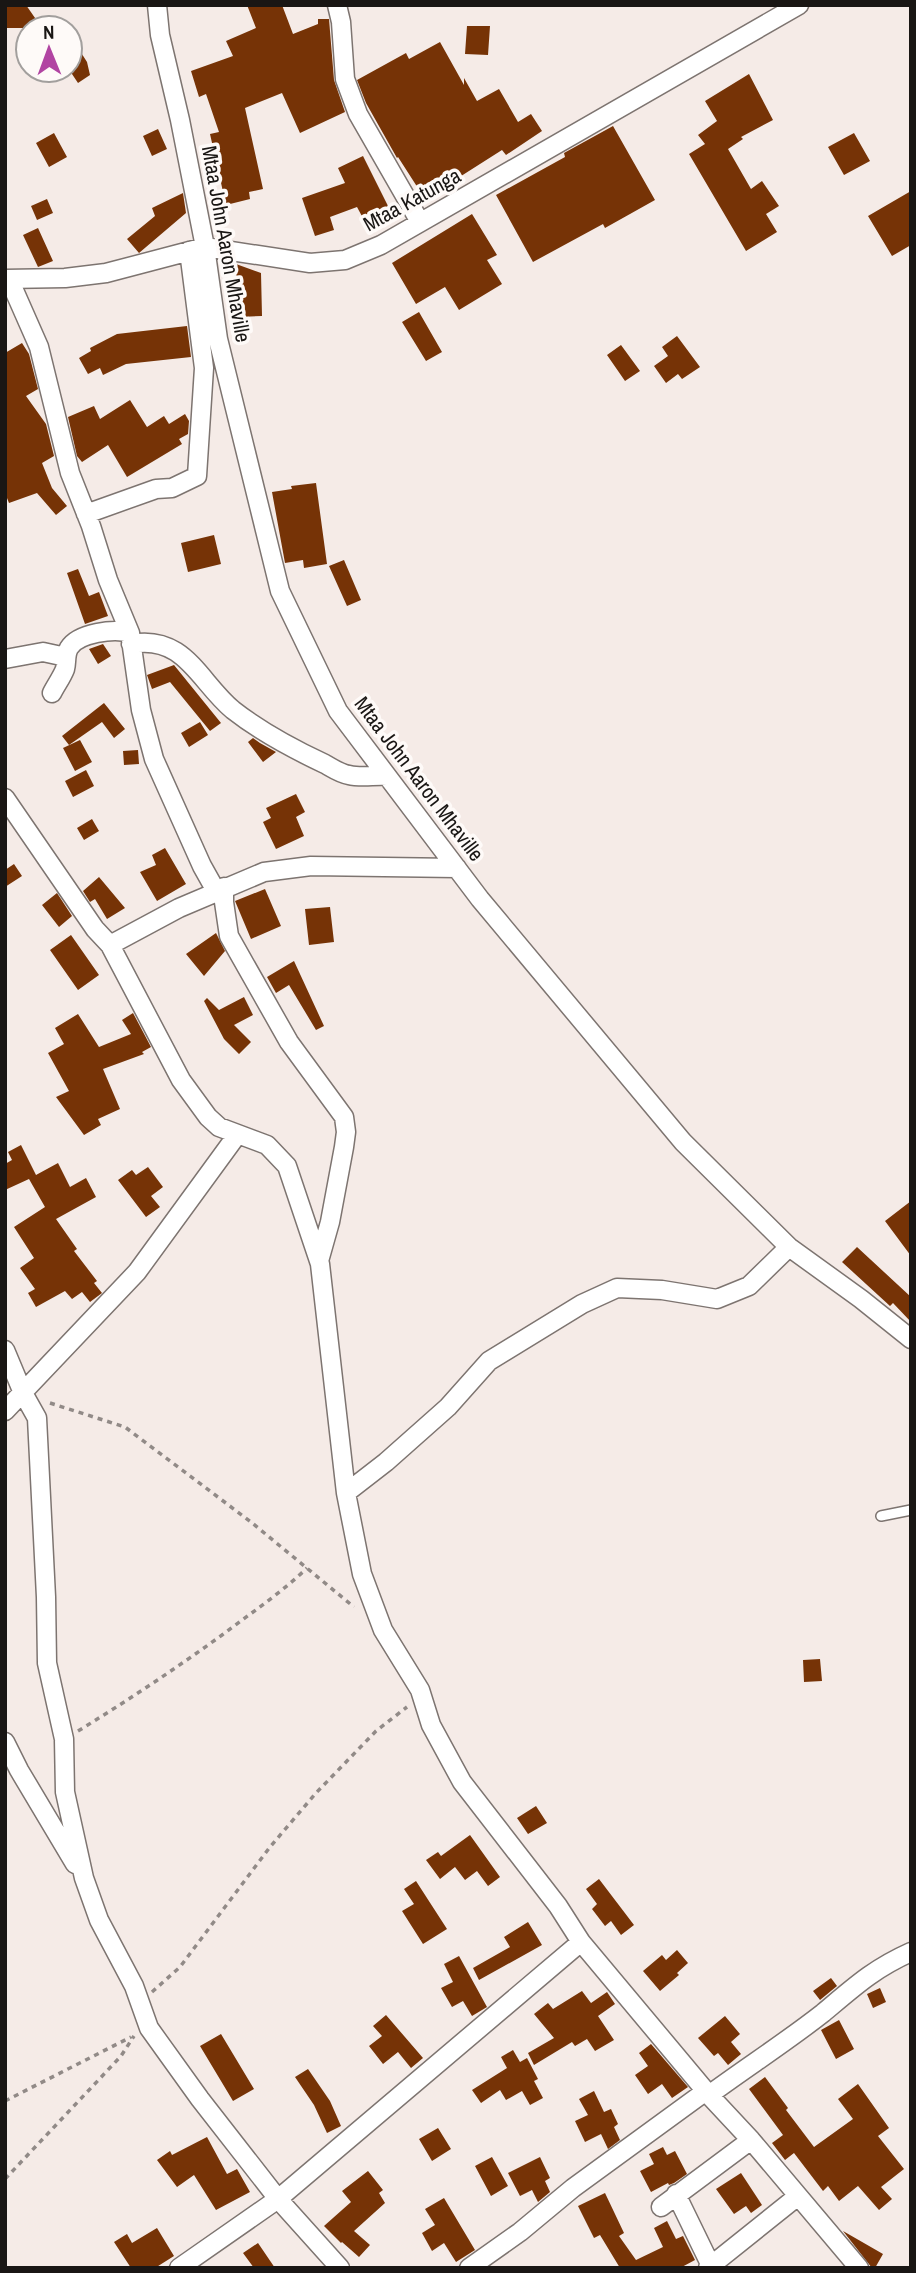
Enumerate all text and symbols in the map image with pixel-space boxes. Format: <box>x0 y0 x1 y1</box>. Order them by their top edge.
north arrow <box>14 14 84 84</box>
text: N <box>43 19 55 45</box>
street label: Mtaa John Aaron Mhaville <box>195 143 258 344</box>
street label: Mtaa Katunga <box>358 161 466 238</box>
street label: Mtaa John Aaron Mhaville <box>348 690 491 867</box>

